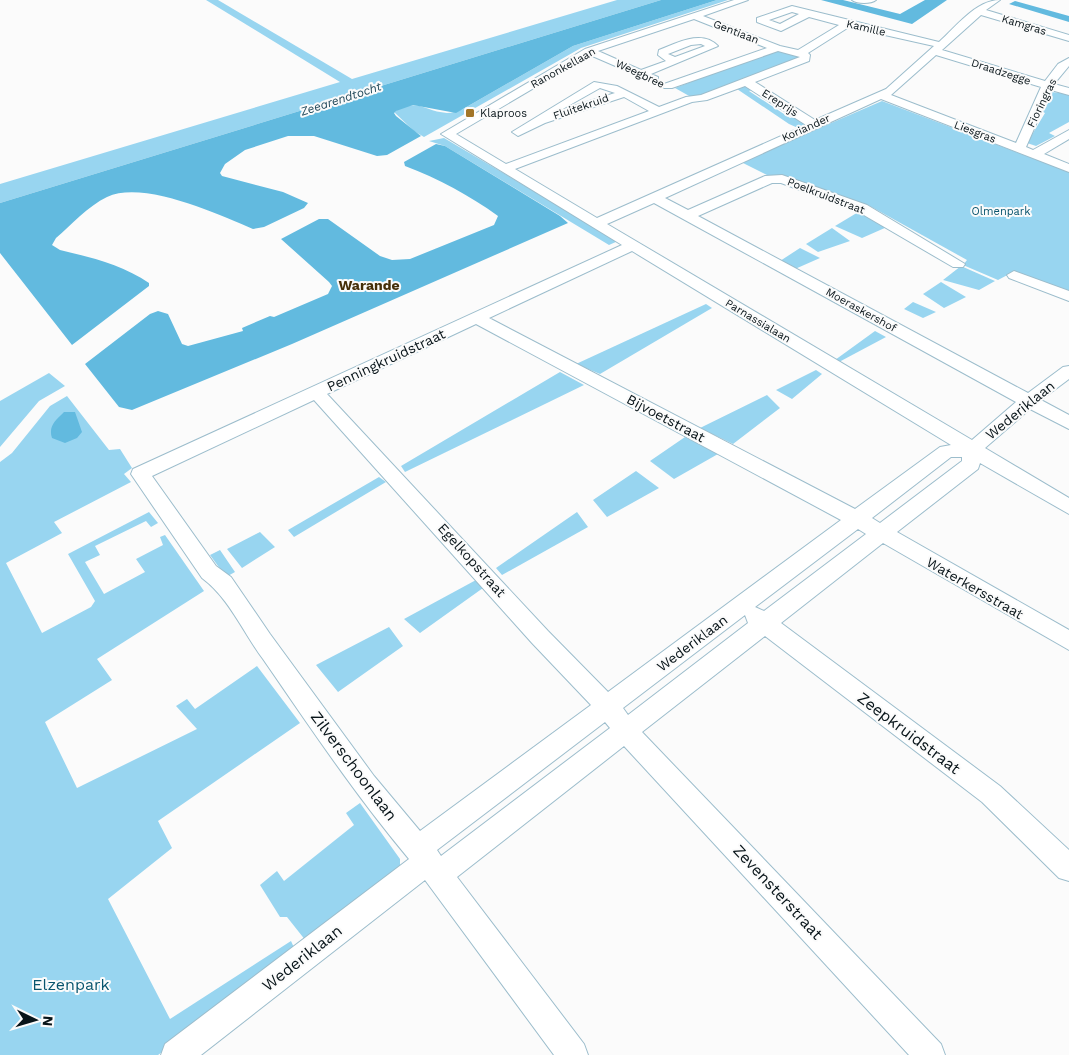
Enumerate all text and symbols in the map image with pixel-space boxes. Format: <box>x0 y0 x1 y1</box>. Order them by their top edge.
street label: Kamgras <box>1000 12 1048 38</box>
street label: Gentiaan <box>711 17 761 47</box>
street label: Kamille <box>845 17 887 39</box>
street label: Ranonkellaan <box>528 45 598 91</box>
street label: Draadzegge <box>970 56 1032 88</box>
street label: Weegbree <box>613 57 667 91</box>
street label: Fioringras <box>1025 76 1059 130</box>
water label: Zeearendtocht <box>298 79 383 119</box>
street label: Ereprijs <box>759 86 801 120</box>
street label: Fluitekruid <box>551 91 611 123</box>
marker: Klaproos <box>464 107 476 119</box>
place label: Klaproos <box>480 107 527 120</box>
street label: Koriander <box>780 111 833 144</box>
street label: Liesgras <box>952 118 998 146</box>
street label: Poelkruidstraat <box>785 175 867 217</box>
park label: Olmenpark <box>971 205 1031 218</box>
district label: Warande <box>338 277 400 293</box>
street label: Moeraskershof <box>823 285 899 335</box>
street label: Parnassialaan <box>723 296 793 346</box>
street label: Penningkruidstraat <box>324 326 448 394</box>
street label: Wederiklaan <box>982 377 1058 443</box>
street label: Bijvoetstraat <box>624 391 708 445</box>
street label: Egelkopstraat <box>435 520 509 600</box>
street label: Waterkersstraat <box>924 554 1026 622</box>
street label: Wederiklaan <box>654 611 730 675</box>
street label: Zeepkruidstraat <box>854 688 964 778</box>
street label: Zilverschoonlaan <box>307 708 401 824</box>
street label: Zevensterstraat <box>729 841 827 944</box>
street label: Wederiklaan <box>258 921 346 995</box>
park label: Elzenpark <box>32 975 110 994</box>
north arrow <box>10 995 60 1045</box>
text: N <box>40 1015 56 1027</box>

